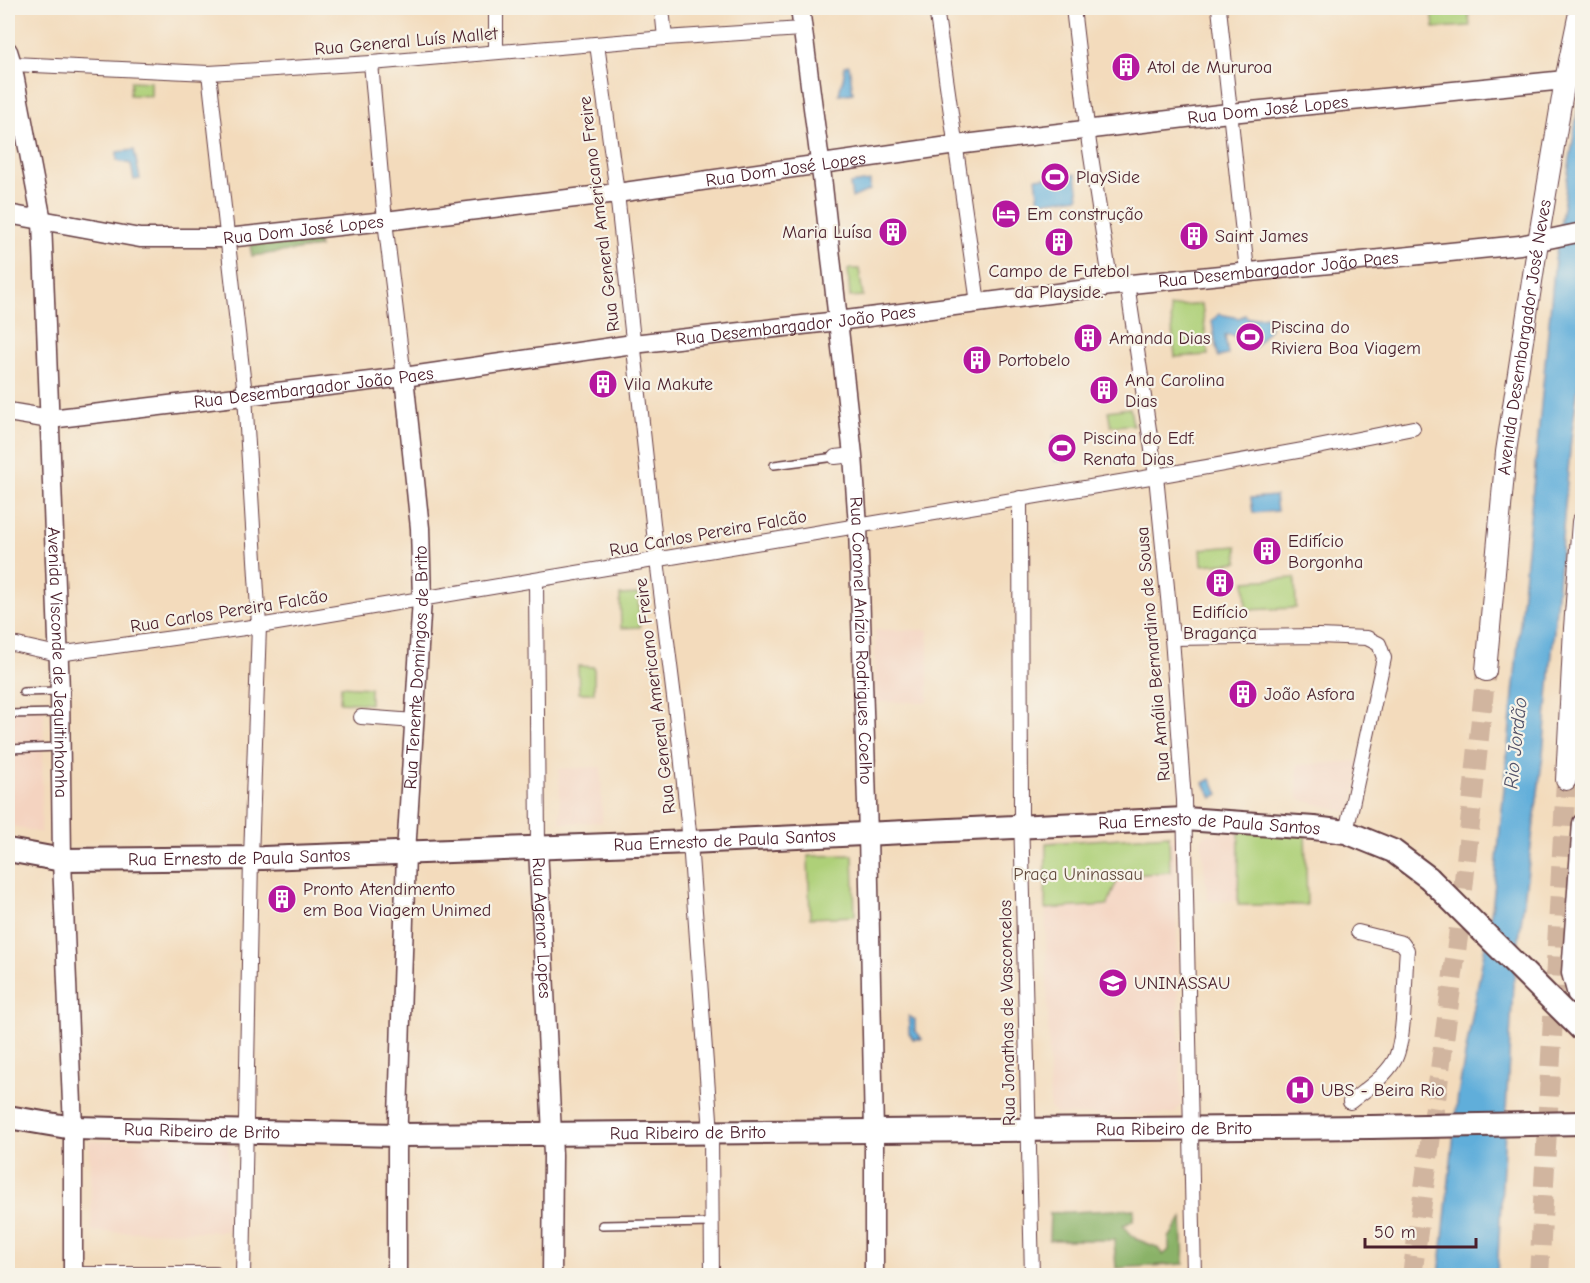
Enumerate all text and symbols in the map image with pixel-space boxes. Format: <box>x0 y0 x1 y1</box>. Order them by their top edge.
street label: Rua General Luís Mallet <box>313 23 500 60</box>
building icon: Atol de Mururoa <box>1110 51 1142 83</box>
place label: Atol de Mururoa <box>1147 57 1272 78</box>
street label: Rua Dom José Lopes <box>1186 91 1349 129</box>
street label: Rua General Americano Freire <box>575 95 624 333</box>
street label: Rua Dom José Lopes <box>704 148 867 191</box>
sports icon: PlaySide <box>1039 161 1071 193</box>
place label: PlaySide <box>1076 167 1140 188</box>
hotel icon: Em construção <box>990 198 1022 230</box>
street label: Avenida Desembargador José Neves <box>1494 198 1556 476</box>
place label: Em construção <box>1027 204 1143 225</box>
street label: Rua Dom José Lopes <box>222 211 385 249</box>
building icon: Maria Luísa <box>877 216 909 248</box>
building icon: Saint James <box>1178 220 1210 252</box>
place label: Maria Luísa <box>782 222 872 243</box>
building icon: Campo de Futebol da Playside. <box>1043 226 1075 258</box>
place label: Saint James <box>1215 226 1308 247</box>
street label: Rua Desembargador João Paes <box>1157 247 1399 292</box>
place label: Campo de Futebol da Playside. <box>988 261 1130 303</box>
street label: Rua Desembargador João Paes <box>675 301 917 350</box>
place label: Piscina do Riviera Boa Viagem <box>1271 317 1421 359</box>
sports icon: Piscina do Riviera Boa Viagem <box>1234 321 1266 353</box>
building icon: Amanda Dias <box>1072 322 1104 354</box>
place label: Amanda Dias <box>1109 328 1211 349</box>
building icon: Portobelo <box>961 344 993 376</box>
place label: Portobelo <box>998 350 1070 371</box>
street label: Rua Desembargador João Paes <box>193 363 435 413</box>
building icon: Vila Makute <box>587 368 619 400</box>
place label: Ana Carolina Dias <box>1125 370 1225 412</box>
place label: Vila Makute <box>624 374 713 395</box>
building icon: Ana Carolina Dias <box>1088 374 1120 406</box>
place label: Piscina do Edf. Renata Dias <box>1083 428 1195 470</box>
sports icon: Piscina do Edf. Renata Dias <box>1046 432 1078 464</box>
street label: Rua Coronel Anízio Rodrigues Coelho <box>845 496 876 785</box>
street label: Rua Carlos Pereira Falcão <box>608 506 808 561</box>
street label: Avenida Visconde de Jequitinhonha <box>43 526 71 798</box>
street label: Rua Amália Bernardino de Sousa <box>1132 526 1175 782</box>
place label: Edifício Borgonha <box>1288 531 1363 573</box>
building icon: Edifício Borgonha <box>1251 535 1283 567</box>
street label: Rua Tenente Domingos de Brito <box>400 545 433 790</box>
building icon: Edifício Bragança <box>1204 567 1236 599</box>
street label: Rua General Americano Freire <box>631 577 680 815</box>
street label: Rua Carlos Pereira Falcão <box>129 585 329 638</box>
place label: Edifício Bragança <box>1183 602 1257 644</box>
building icon: João Asfora <box>1227 678 1259 710</box>
place label: João Asfora <box>1264 684 1355 705</box>
water label: Rio Jordão <box>1499 696 1532 790</box>
street label: Rua Ernesto de Paula Santos <box>1098 809 1321 840</box>
street label: Rua Ernesto de Paula Santos <box>613 825 836 856</box>
street label: Rua Ernesto de Paula Santos <box>128 845 351 870</box>
street label: Rua Agenor Lopes <box>528 857 555 999</box>
park label: Praça Uninassau <box>1013 864 1143 885</box>
place label: Pronto Atendimento em Boa Viagem Unimed <box>303 879 491 921</box>
building icon: Pronto Atendimento em Boa Viagem Unimed <box>266 883 298 915</box>
street label: Rua Jonathas de Vasconcelos <box>995 900 1020 1126</box>
school or university icon: UNINASSAU <box>1097 967 1129 999</box>
place label: UNINASSAU <box>1134 973 1230 994</box>
hospital icon: UBS - Beira Rio <box>1284 1074 1316 1106</box>
place label: UBS - Beira Rio <box>1321 1080 1445 1101</box>
street label: Rua Ribeiro de Brito <box>1096 1118 1252 1140</box>
street label: Rua Ribeiro de Brito <box>124 1119 280 1143</box>
street label: Rua Ribeiro de Brito <box>610 1122 766 1144</box>
scale bar <box>1365 1211 1476 1249</box>
text: 50 m <box>1374 1222 1416 1243</box>

